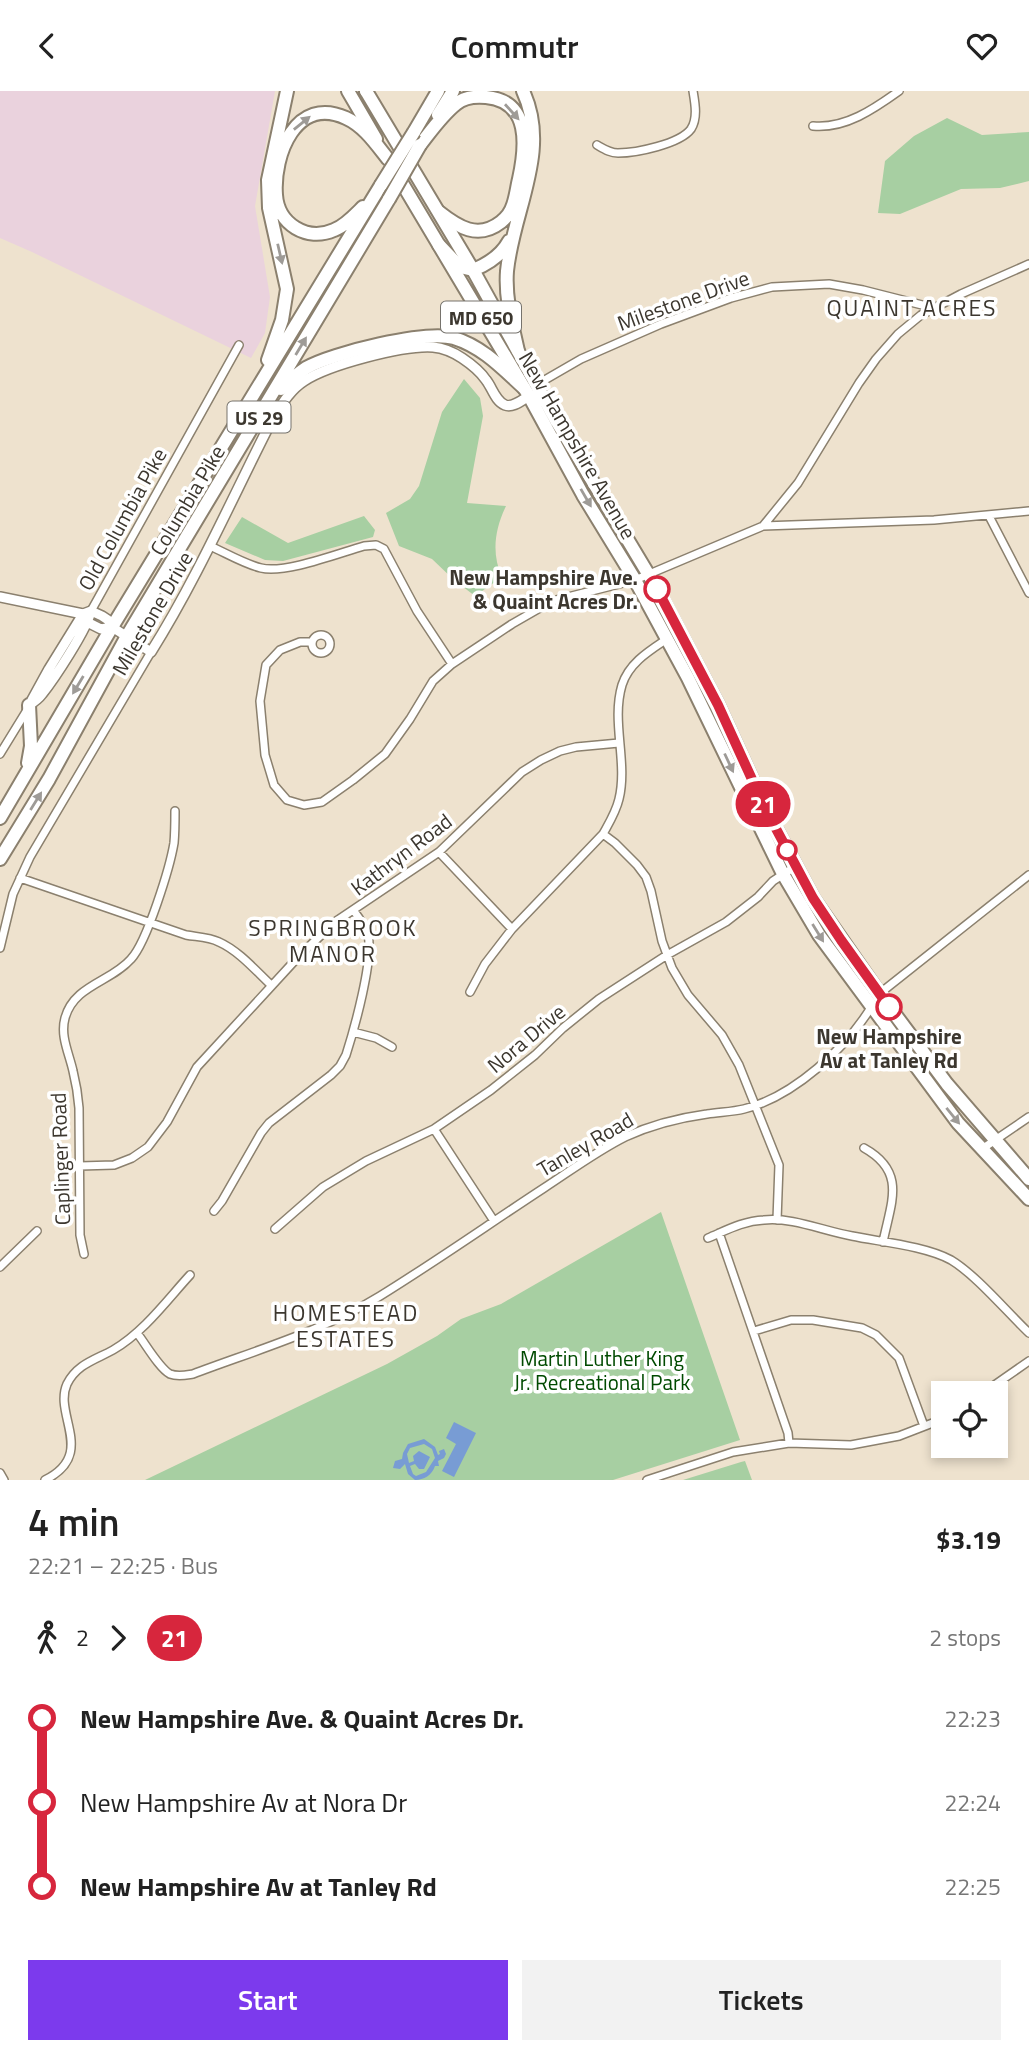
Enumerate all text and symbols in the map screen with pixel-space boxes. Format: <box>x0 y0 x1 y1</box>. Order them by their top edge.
text: Commutr <box>450 22 579 70</box>
icon: back <box>28 27 66 65</box>
icon: heart <box>963 27 1001 65</box>
one-way arrow <box>504 103 520 121</box>
one-way arrow <box>292 115 310 130</box>
one-way arrow <box>274 243 285 265</box>
street label: Milestone Drive <box>613 261 753 339</box>
district label: QUAINT ACRES <box>826 290 998 325</box>
road number: MD 650 <box>441 301 521 333</box>
one-way arrow <box>295 337 308 356</box>
street label: New Hampshire Avenue <box>511 345 645 545</box>
road number: US 29 <box>228 401 290 433</box>
street label: Columbia Pike <box>141 439 233 561</box>
street label: Old Columbia Pike <box>70 442 174 596</box>
one-way arrow <box>579 489 592 508</box>
street label: Milestone Drive <box>104 545 200 681</box>
place label: New Hampshire Ave. & Quaint Acres Dr. <box>449 561 638 617</box>
marker: New Hampshire Ave. & Quaint Acres Dr. <box>644 576 670 602</box>
one-way arrow <box>72 675 84 694</box>
one-way arrow <box>723 753 735 773</box>
line badge: 21 <box>732 781 794 827</box>
text: 21 <box>750 786 776 822</box>
one-way arrow <box>29 791 42 810</box>
street label: Kathryn Road <box>343 805 459 903</box>
unlabelled marker <box>777 840 797 860</box>
district label: SPRINGBROOK MANOR <box>248 910 418 971</box>
one-way arrow <box>812 923 825 942</box>
marker: New Hampshire Av at Tanley Rd <box>876 994 902 1020</box>
street label: Nora Drive <box>480 996 572 1080</box>
place label: New Hampshire Av at Tanley Rd <box>816 1020 962 1076</box>
street label: Caplinger Road <box>42 1092 78 1226</box>
street label: Tanley Road <box>531 1104 639 1184</box>
one-way arrow <box>945 1107 960 1125</box>
district label: HOMESTEAD ESTATES <box>273 1295 419 1356</box>
park label: Martin Luther King Jr. Recreational Park <box>514 1342 690 1398</box>
map controls <box>931 1381 1008 1458</box>
button: locate <box>931 1381 1008 1458</box>
text: 4 min <box>28 1493 119 1551</box>
text: $3.19 <box>936 1520 1001 1559</box>
text: 22:21 – 22:25 · Bus <box>28 1548 218 1583</box>
icon: walk <box>28 1619 66 1657</box>
icon: forward <box>99 1619 137 1657</box>
text: 2 <box>76 1620 89 1655</box>
text: 21 <box>161 1620 188 1656</box>
text: 2 stops <box>929 1620 1001 1655</box>
text: New Hampshire Ave. & Quaint Acres Dr. <box>80 1699 524 1738</box>
text: 22:23 <box>944 1701 1001 1736</box>
text: New Hampshire Av at Nora Dr <box>80 1783 407 1822</box>
text: 22:24 <box>944 1785 1001 1820</box>
text: New Hampshire Av at Tanley Rd <box>80 1867 437 1906</box>
text: 22:25 <box>944 1869 1001 1904</box>
button: Start <box>28 1960 508 2040</box>
button: Tickets <box>522 1960 1001 2040</box>

